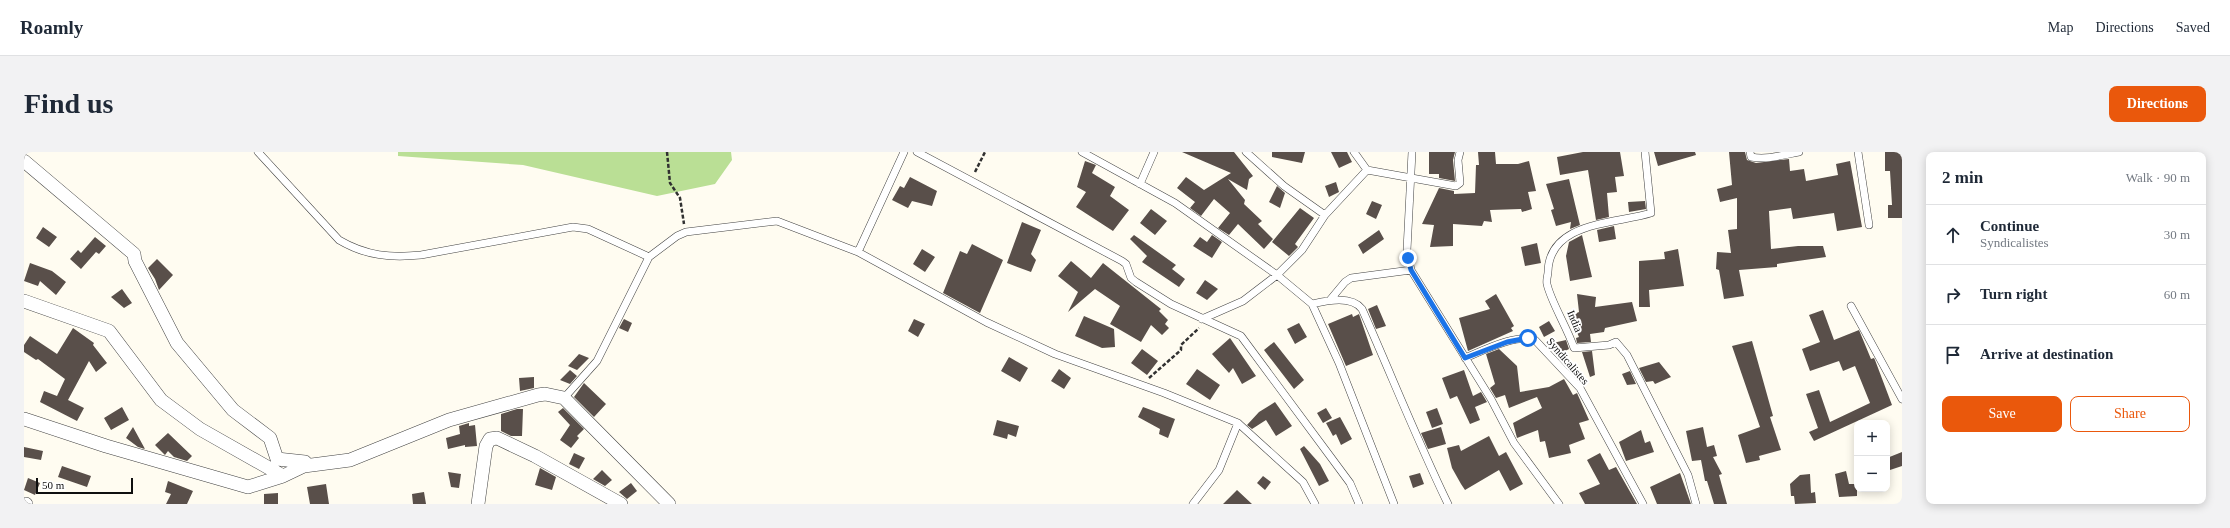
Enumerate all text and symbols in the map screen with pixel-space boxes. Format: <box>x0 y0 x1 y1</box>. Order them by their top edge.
text: Roamly <box>20 17 83 38</box>
text: Map <box>2048 20 2073 35</box>
text: Directions <box>2095 20 2154 35</box>
text: Saved <box>2176 20 2210 35</box>
button: Directions <box>2109 86 2206 122</box>
text: Find us <box>24 88 114 119</box>
text: 2 min <box>1942 168 1983 187</box>
text: Walk · 90 m <box>2126 170 2190 185</box>
text: Continue <box>1980 218 2039 234</box>
icon: ahead <box>1942 224 1964 246</box>
text: 30 m <box>2164 227 2190 242</box>
text: Syndicalistes <box>1980 235 2049 250</box>
route end <box>1399 249 1417 267</box>
icon: right <box>1942 284 1964 306</box>
text: Turn right <box>1980 286 2047 302</box>
text: 60 m <box>2164 287 2190 302</box>
street label: India <box>1565 308 1585 334</box>
route start <box>1519 329 1537 347</box>
street label: Syndicalistes <box>1544 335 1592 387</box>
icon: arrive <box>1942 344 1964 366</box>
text: Arrive at destination <box>1980 346 2113 362</box>
button: Save <box>1942 396 2062 432</box>
button: Share <box>2070 396 2190 432</box>
map controls <box>1854 420 1890 492</box>
button: + <box>1854 420 1890 456</box>
button: − <box>1854 456 1890 492</box>
scale bar <box>36 476 133 495</box>
text: 50 m <box>42 479 64 491</box>

